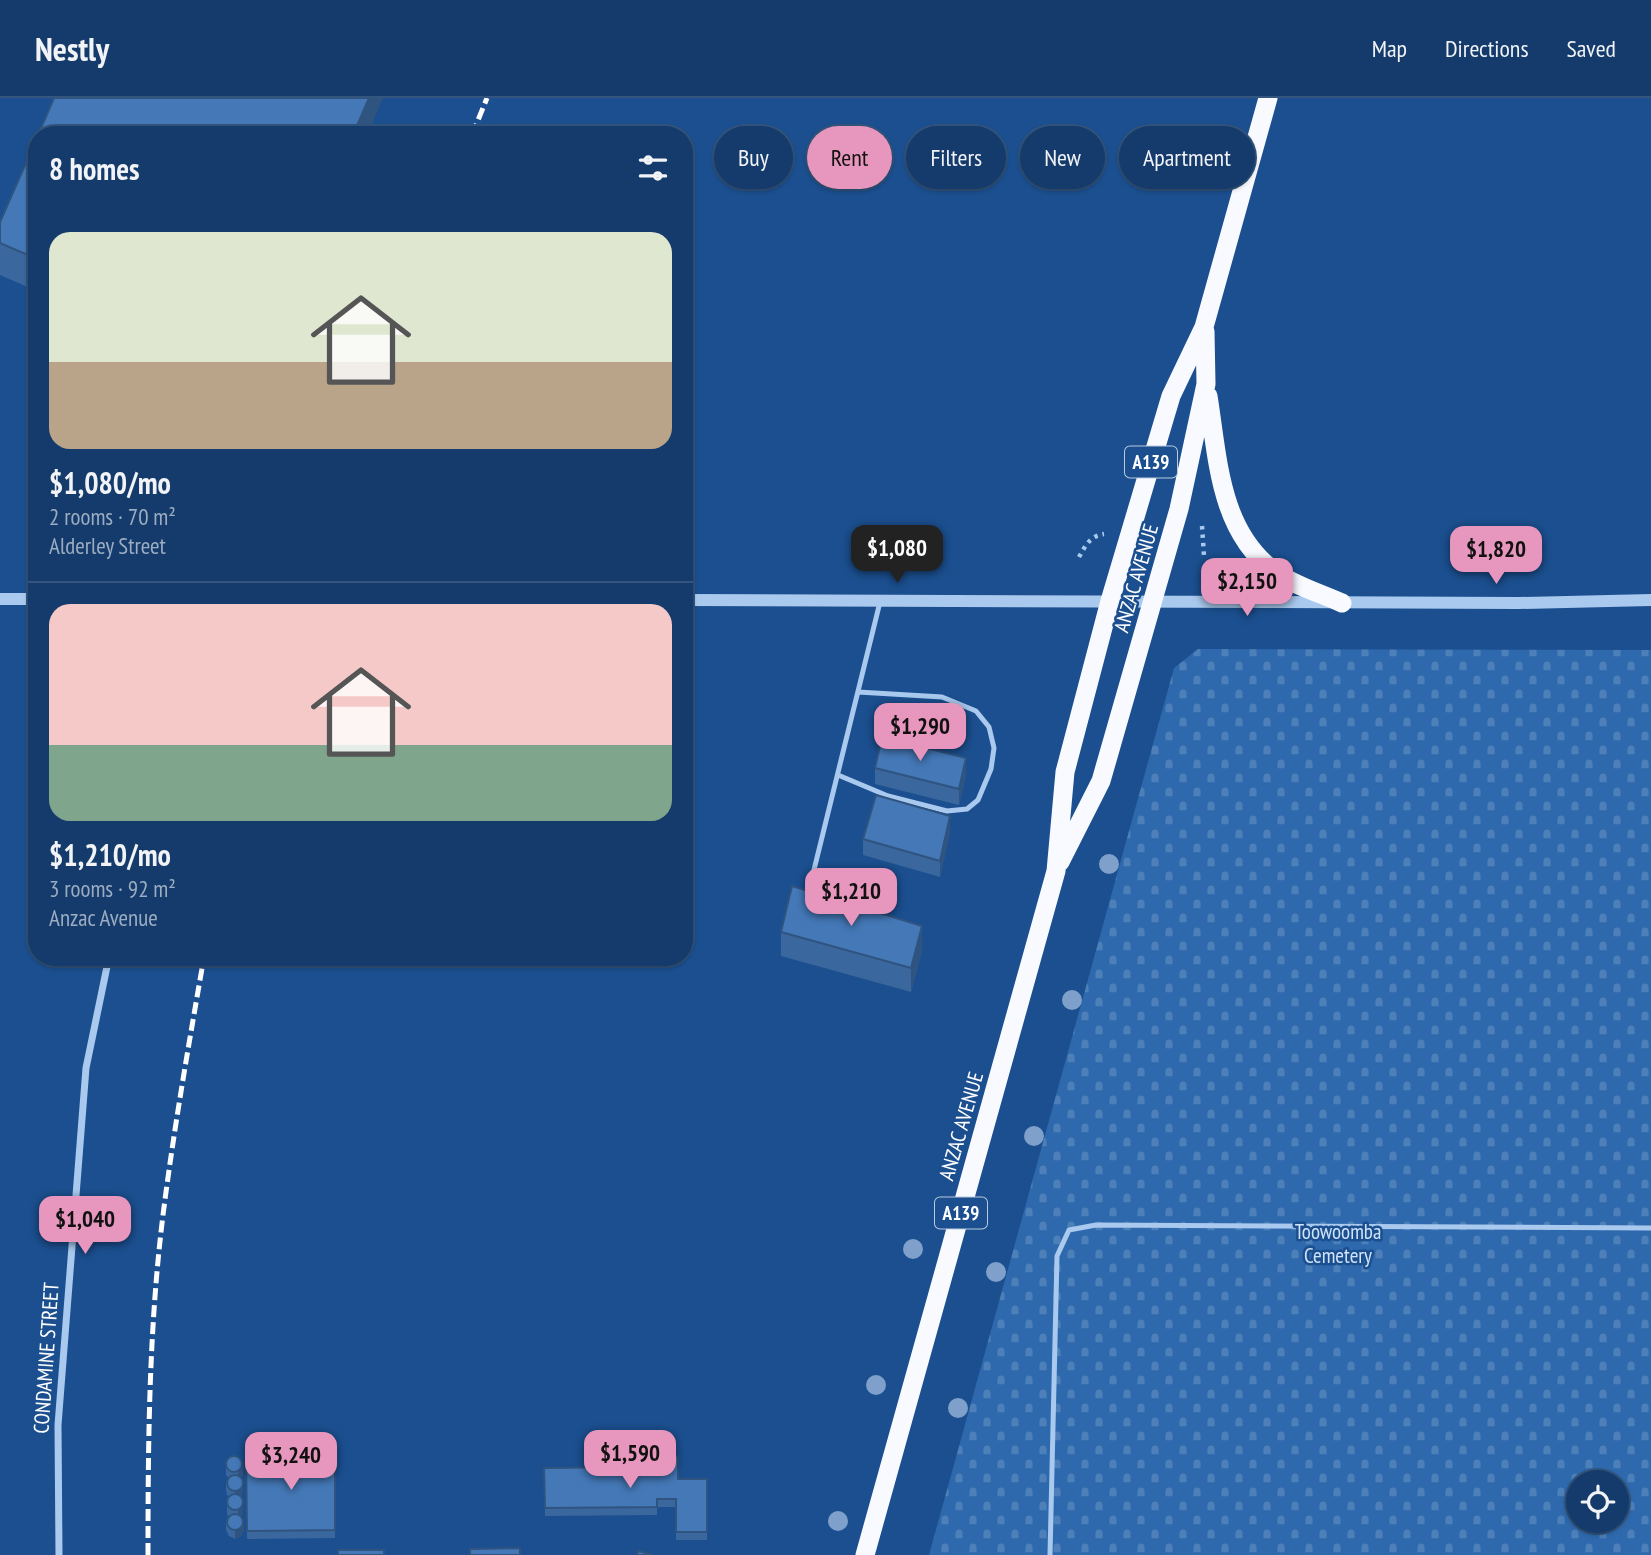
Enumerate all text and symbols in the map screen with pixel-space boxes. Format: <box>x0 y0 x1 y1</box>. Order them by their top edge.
text: Nestly <box>35 27 109 70</box>
text: Map <box>1372 33 1407 64</box>
text: Directions <box>1445 33 1529 64</box>
text: Saved <box>1567 33 1616 64</box>
chip: Buy <box>714 126 793 189</box>
chip: Rent <box>807 126 892 189</box>
chip: Filters <box>906 126 1006 189</box>
chip: New <box>1020 126 1105 189</box>
chip: Apartment <box>1119 126 1255 189</box>
text: 8 homes <box>49 149 140 188</box>
icon: filters <box>634 149 672 187</box>
icon: home <box>298 277 424 403</box>
road number: A139 <box>1125 446 1177 478</box>
text: $1,080/mo <box>49 463 171 502</box>
text: 2 rooms · 70 m² <box>49 502 176 531</box>
street label: ANZAC AVENUE <box>1108 521 1164 635</box>
pin: $1,080 <box>840 526 954 585</box>
pin: $1,820 <box>1439 526 1553 586</box>
text: Alderley Street <box>49 531 166 560</box>
text: $1,080 <box>867 533 927 562</box>
text: $1,820 <box>1466 534 1526 563</box>
pin: $2,150 <box>1190 559 1304 618</box>
text: $2,150 <box>1217 566 1277 595</box>
icon: home <box>298 649 424 775</box>
pin: $1,290 <box>863 704 977 763</box>
text: $1,290 <box>890 711 950 740</box>
text: $1,210/mo <box>49 835 171 874</box>
pin: $1,210 <box>794 868 908 928</box>
text: 3 rooms · 92 m² <box>49 874 176 903</box>
text: $1,210 <box>821 876 881 905</box>
text: Anzac Avenue <box>49 903 158 932</box>
street label: ANZAC AVENUE <box>933 1069 989 1183</box>
pin: $1,040 <box>28 1196 142 1256</box>
road number: A139 <box>935 1198 987 1228</box>
text: $1,040 <box>55 1204 115 1233</box>
park label: Toowoomba Cemetery <box>1295 1218 1381 1269</box>
street label: CONDAMINE STREET <box>27 1281 65 1434</box>
pin: $1,590 <box>573 1430 687 1490</box>
pin: $3,240 <box>234 1432 348 1492</box>
text: $1,590 <box>600 1438 660 1467</box>
text: $3,240 <box>261 1440 321 1469</box>
map controls <box>1566 1470 1629 1533</box>
button: locate <box>1566 1470 1629 1533</box>

